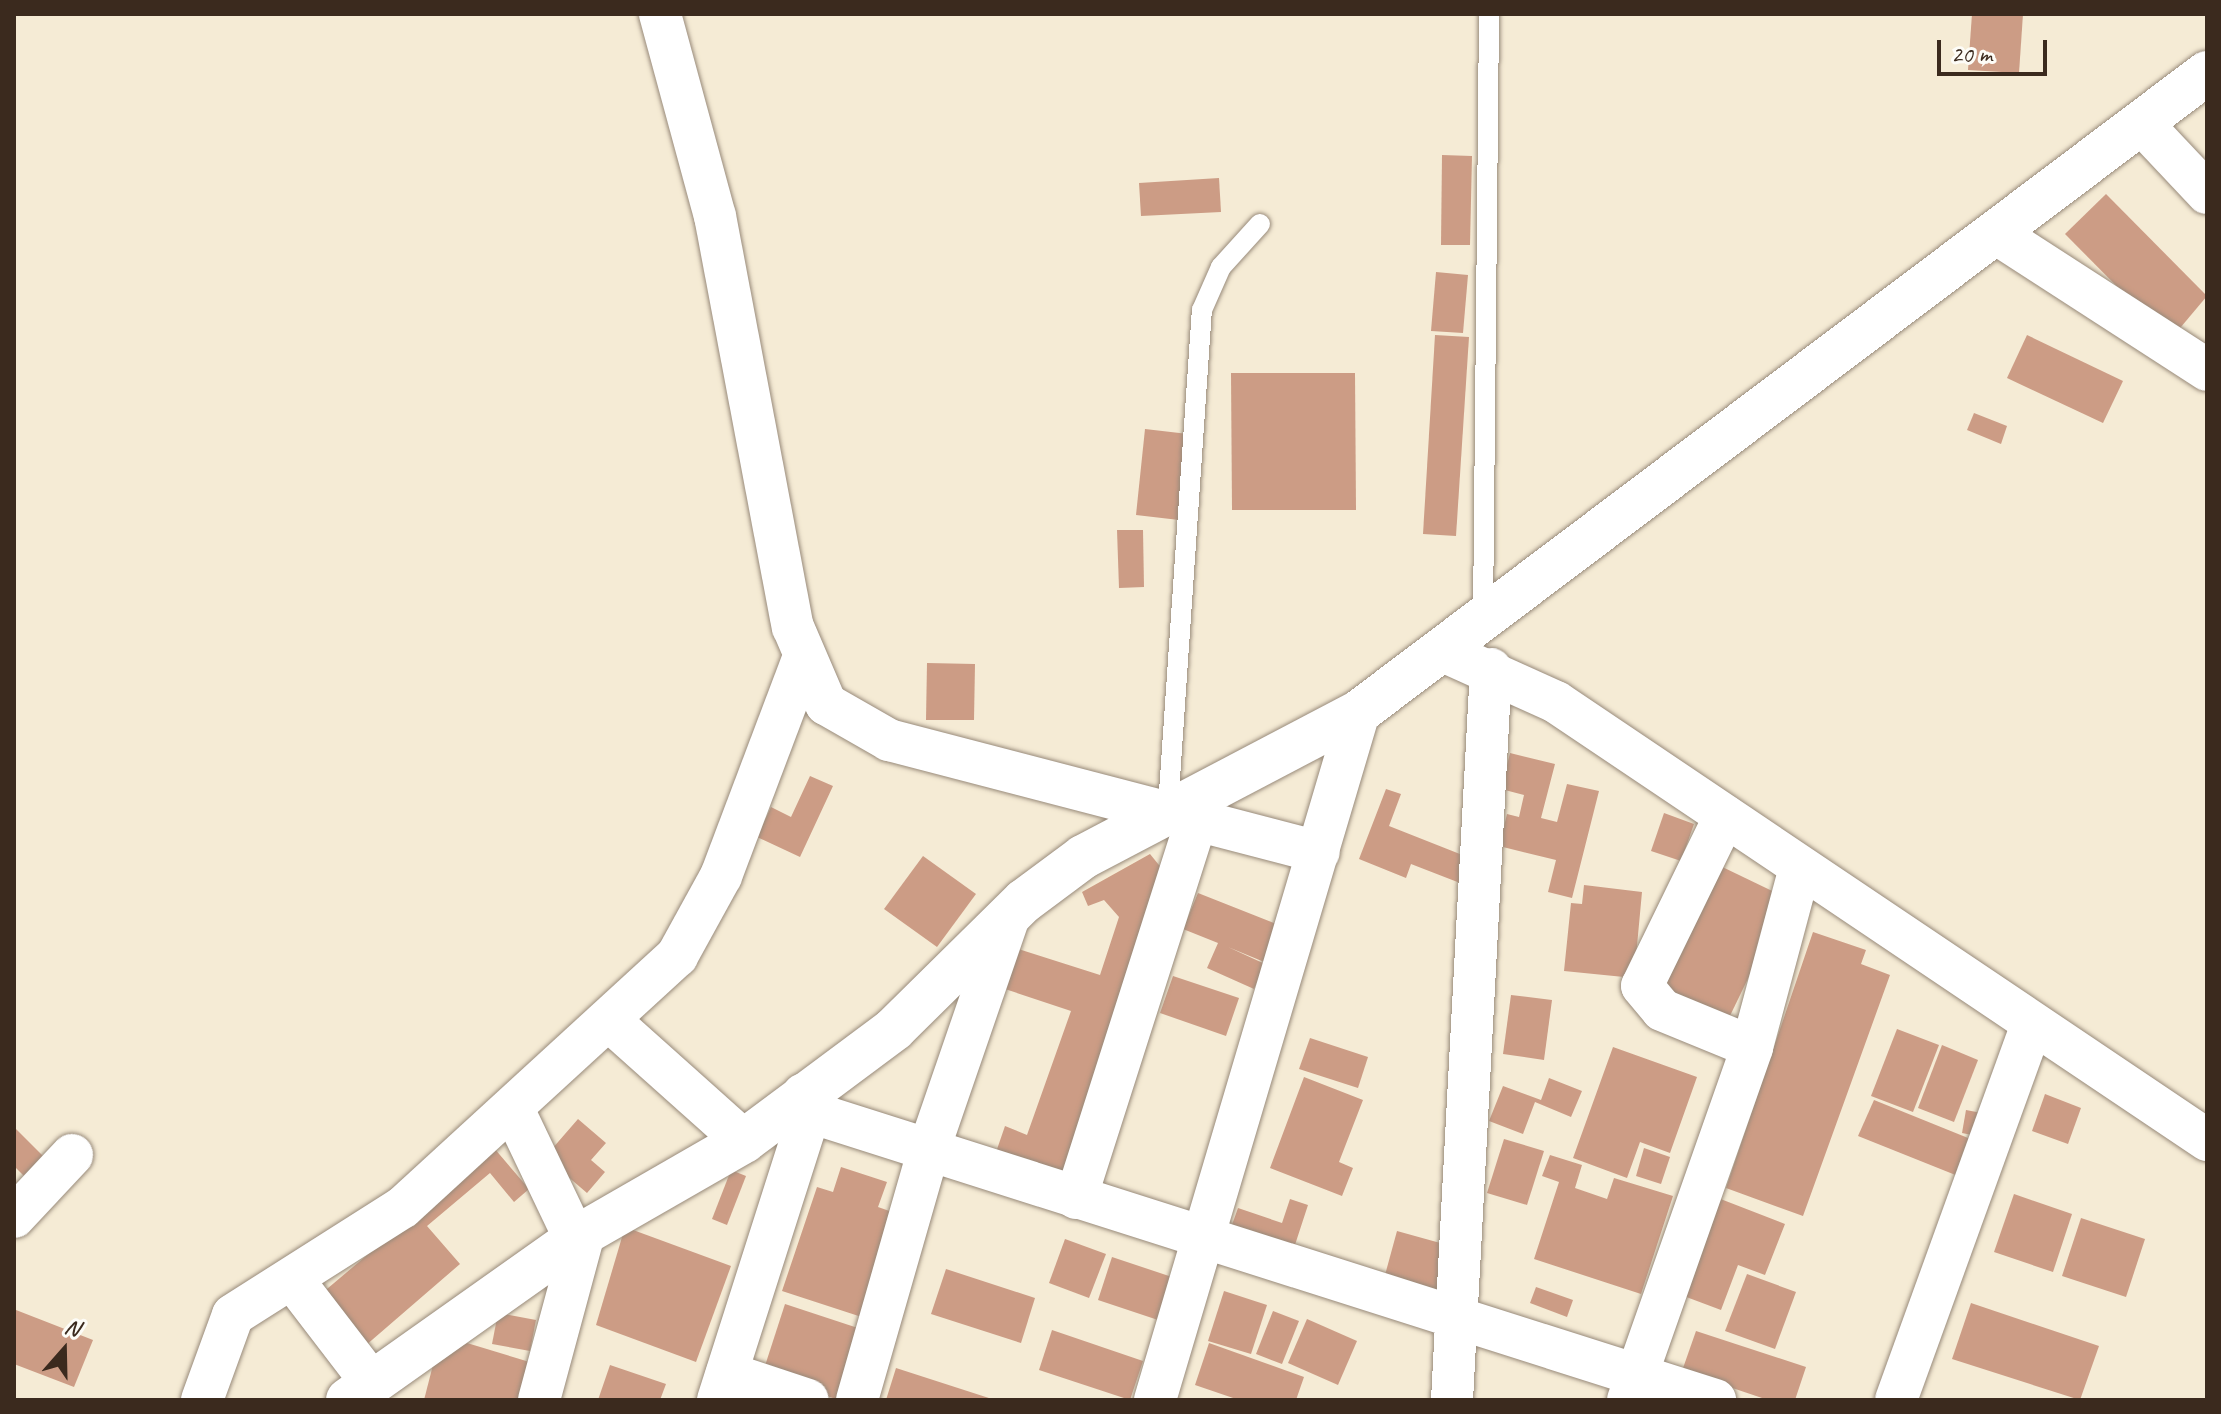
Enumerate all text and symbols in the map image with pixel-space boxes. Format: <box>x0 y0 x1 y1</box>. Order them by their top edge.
scale bar <box>1941 24 2051 74</box>
text: 20 m <box>1951 39 1992 69</box>
north arrow <box>24 1310 104 1390</box>
text: N <box>61 1312 83 1343</box>

